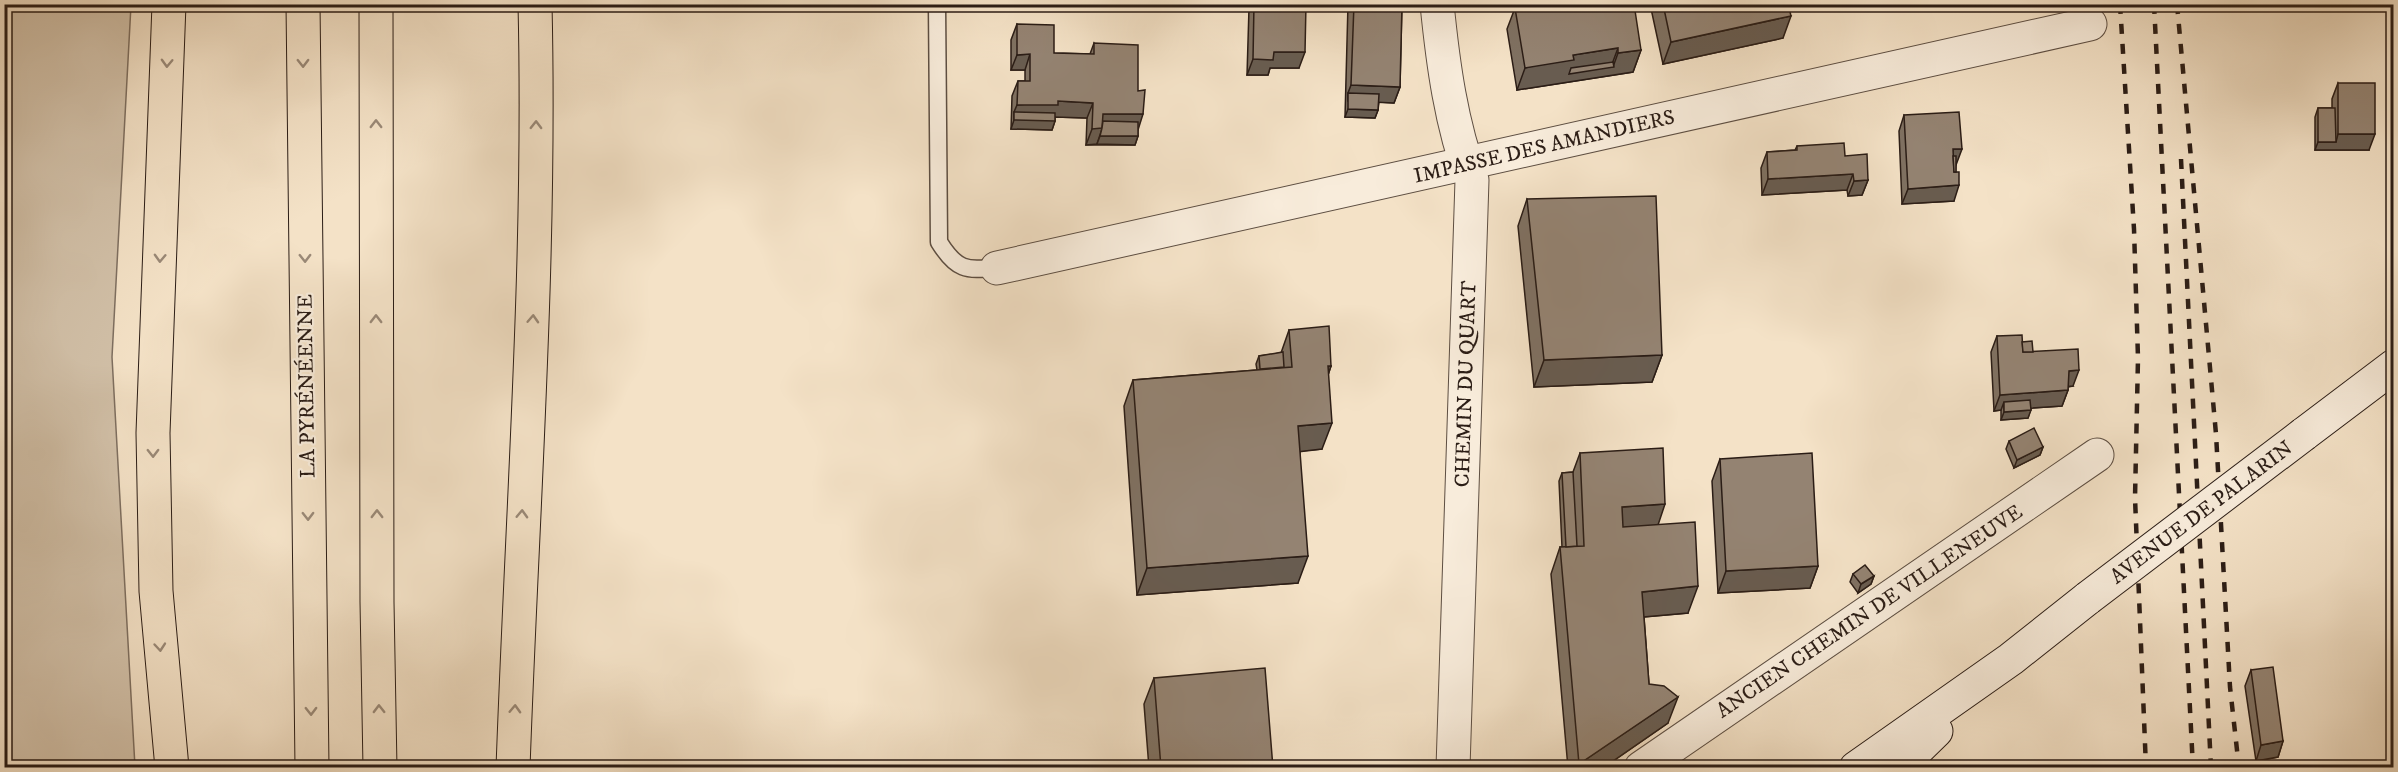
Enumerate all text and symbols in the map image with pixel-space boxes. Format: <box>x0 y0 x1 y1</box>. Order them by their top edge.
one-way arrow <box>160 58 173 67</box>
one-way arrow <box>297 58 309 67</box>
street label: IMPASSE DES AMANDIERS <box>1411 104 1677 190</box>
one-way arrow <box>370 120 382 129</box>
one-way arrow <box>530 120 543 129</box>
one-way arrow <box>154 253 166 262</box>
one-way arrow <box>299 253 311 262</box>
street label: CHEMIN DU QUART <box>1449 280 1483 488</box>
street label: LA PYRÉNÉENNE <box>291 294 322 478</box>
one-way arrow <box>370 315 382 324</box>
one-way arrow <box>526 315 539 324</box>
street label: AVENUE DE PALARIN <box>2105 436 2298 590</box>
one-way arrow <box>147 448 159 457</box>
street label: ANCIEN CHEMIN DE VILLENEUVE <box>1711 499 2028 724</box>
one-way arrow <box>371 510 383 519</box>
one-way arrow <box>516 510 529 519</box>
one-way arrow <box>302 511 314 520</box>
one-way arrow <box>154 643 167 652</box>
one-way arrow <box>373 705 385 714</box>
one-way arrow <box>509 705 521 714</box>
one-way arrow <box>305 706 317 715</box>

